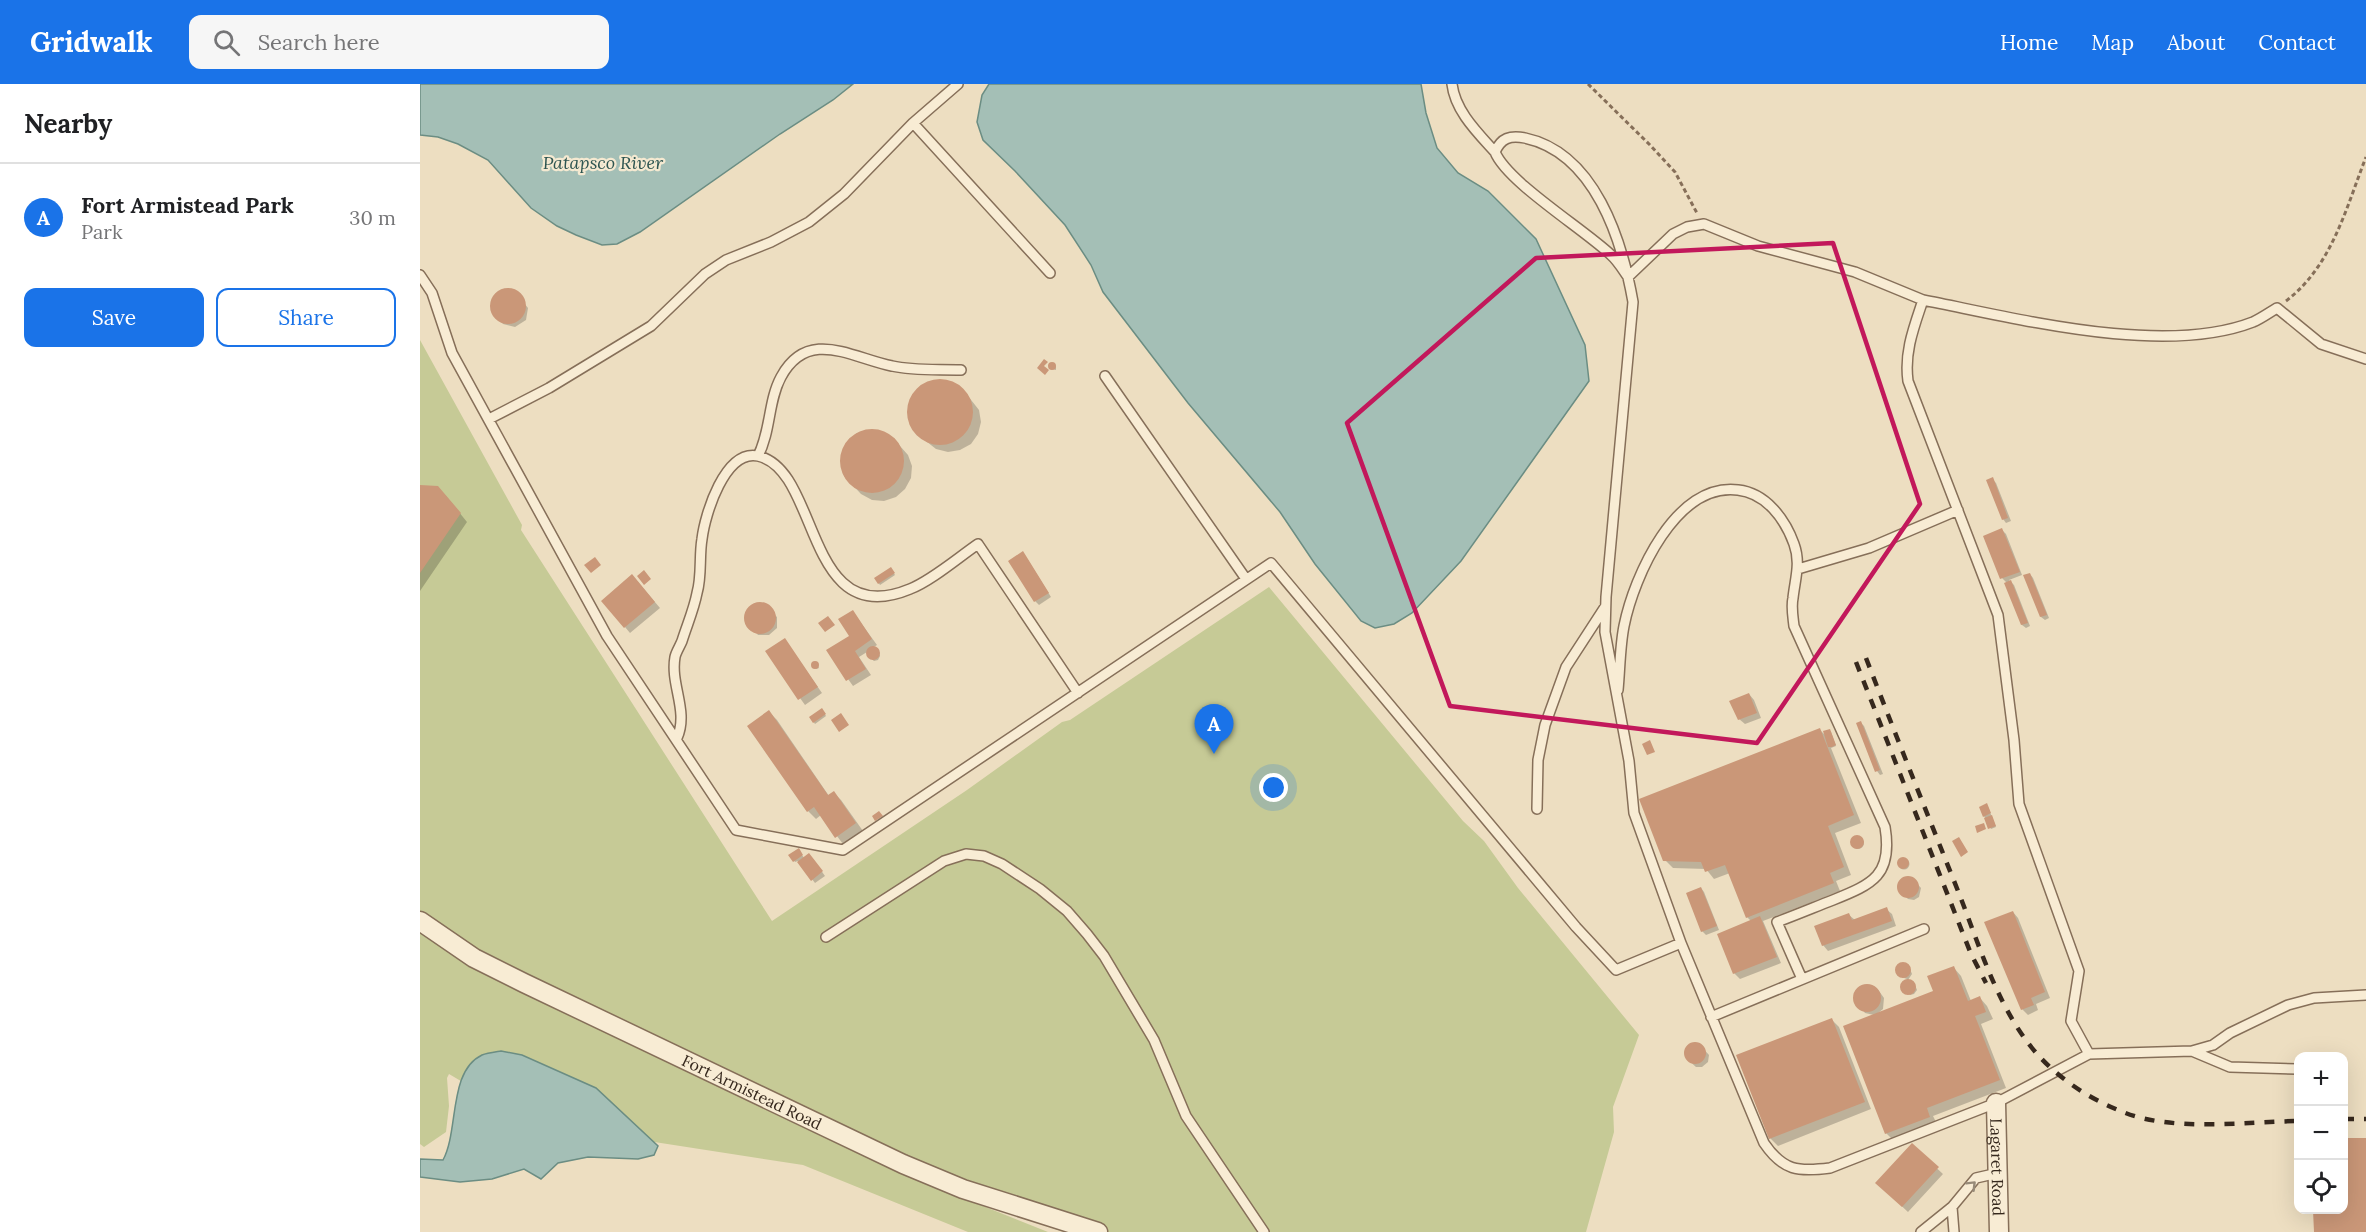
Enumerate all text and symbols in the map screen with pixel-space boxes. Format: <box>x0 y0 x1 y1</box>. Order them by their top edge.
search box <box>189 15 609 69</box>
text: Gridwalk <box>30 24 153 60</box>
icon: search <box>210 26 243 59</box>
text: Search here <box>258 28 380 56</box>
text: Home <box>2000 29 2058 56</box>
text: Map <box>2091 29 2134 56</box>
text: About <box>2167 29 2225 56</box>
text: Contact <box>2258 29 2336 56</box>
text: Nearby <box>24 107 112 140</box>
water label: Patapsco River <box>543 151 664 174</box>
text: Fort Armistead Park <box>81 191 294 219</box>
text: A <box>37 205 50 230</box>
text: 30 m <box>349 205 396 230</box>
text: Park <box>81 219 123 244</box>
button: Save <box>24 288 204 347</box>
button: Share <box>216 288 396 347</box>
pin: A <box>1194 704 1234 754</box>
your location <box>1259 773 1288 802</box>
street label: Fort Armistead Road <box>679 1050 826 1134</box>
map controls <box>2294 1052 2348 1214</box>
button: + <box>2294 1052 2348 1106</box>
button: − <box>2294 1106 2348 1160</box>
street label: Lagaret Road <box>1986 1118 2009 1217</box>
button: locate <box>2294 1160 2348 1214</box>
one-way arrow <box>1964 1181 1975 1192</box>

